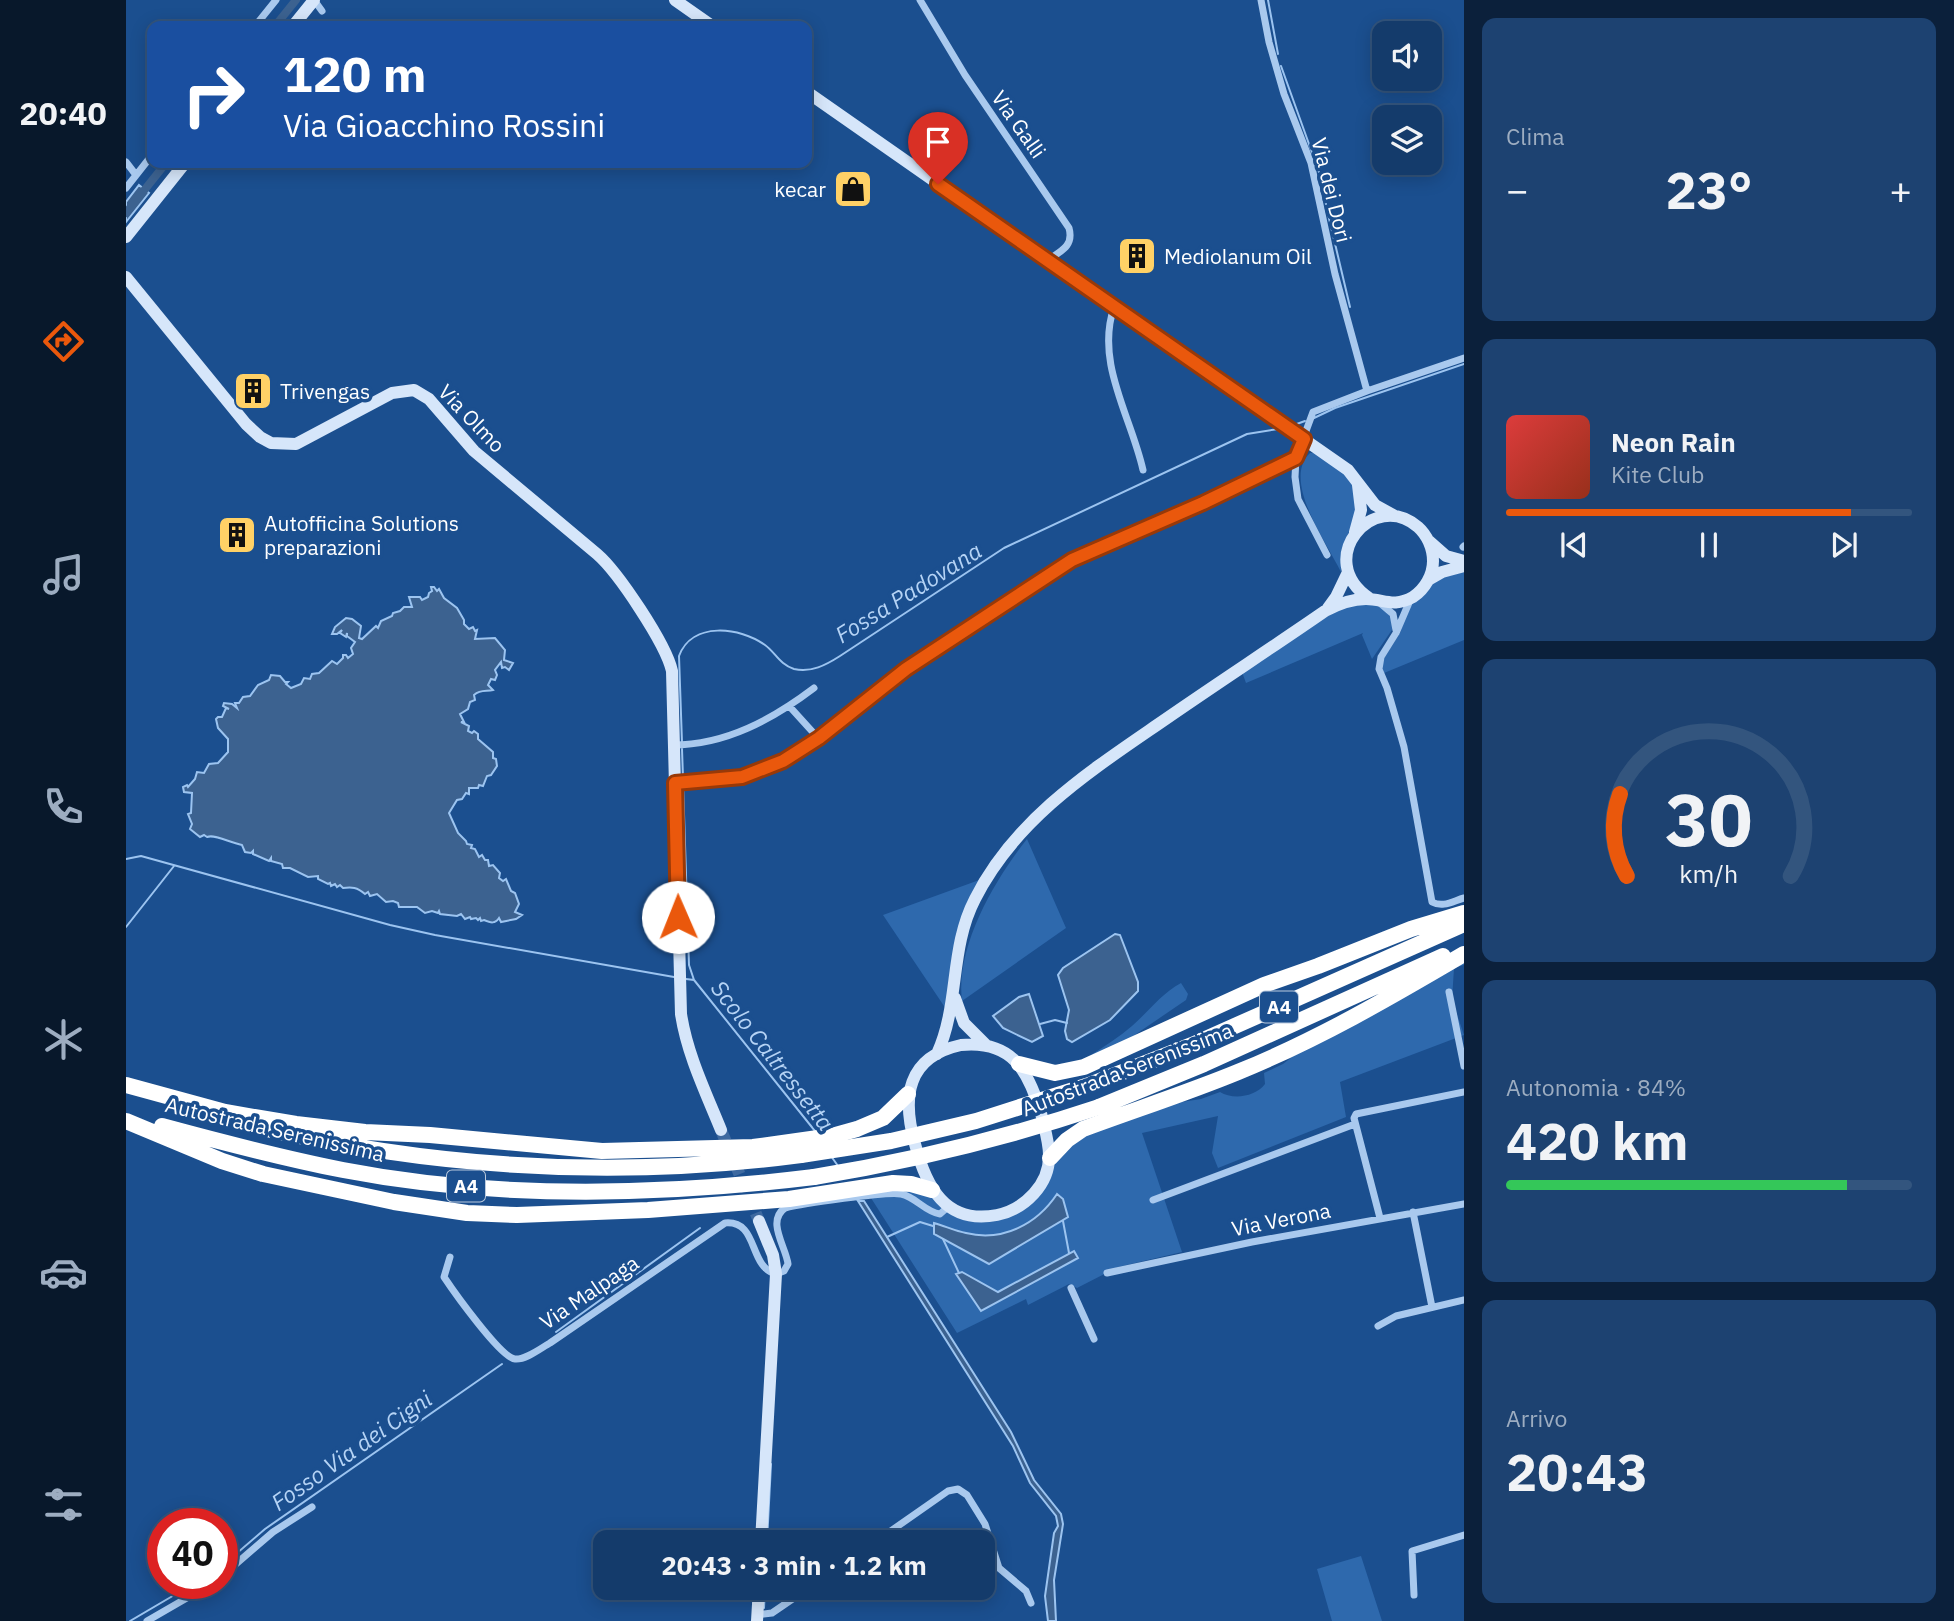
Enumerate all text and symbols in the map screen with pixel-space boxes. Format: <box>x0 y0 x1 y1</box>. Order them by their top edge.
map controls <box>1372 21 1442 175</box>
button: sound <box>1372 21 1442 91</box>
text: 120 m <box>283 42 427 105</box>
icon: right <box>168 49 259 140</box>
street label: Via Galli <box>986 85 1052 163</box>
text: 20:40 <box>19 92 107 134</box>
text: Via Gioacchino Rossini <box>283 104 605 146</box>
button: layers <box>1372 105 1442 175</box>
pin <box>908 112 968 184</box>
text: Clima <box>1506 121 1565 151</box>
icon: arrive <box>919 123 957 161</box>
street label: Via dei Dori <box>1305 135 1359 245</box>
text: 23° <box>1666 156 1752 223</box>
text: − <box>1506 165 1529 214</box>
text: + <box>1889 165 1912 214</box>
shop icon: kecar <box>832 168 874 210</box>
place label: kecar <box>774 175 826 203</box>
building icon: Mediolanum Oil <box>1116 235 1158 277</box>
place label: Mediolanum Oil <box>1164 242 1312 270</box>
icon: directions <box>39 317 88 366</box>
building icon: Trivengas <box>232 370 274 412</box>
place label: Trivengas <box>280 377 370 405</box>
street label: Via Olmo <box>432 378 512 458</box>
text: Neon Rain <box>1611 425 1736 459</box>
text: Kite Club <box>1611 459 1704 489</box>
place label: Autofficina Solutions preparazioni <box>264 509 459 561</box>
building icon: Autofficina Solutions preparazioni <box>216 514 258 556</box>
icon: previous <box>1555 526 1593 564</box>
icon: pause <box>1690 526 1728 564</box>
icon: next <box>1825 526 1863 564</box>
water label: Fossa Padovana <box>829 535 987 649</box>
icon: music <box>39 550 88 599</box>
text: 30 <box>1665 772 1753 867</box>
icon: phone <box>39 782 88 831</box>
text: km/h <box>1680 857 1738 890</box>
position arrow <box>641 880 715 954</box>
water label: Scolo Caltressetta <box>705 974 841 1136</box>
road number: A4 <box>1260 992 1298 1023</box>
icon: climate <box>39 1015 88 1064</box>
street label: Autostrada Serenissima <box>1017 1016 1237 1122</box>
text: Autonomia · 84% <box>1506 1072 1686 1102</box>
street label: Autostrada Serenissima <box>163 1090 387 1168</box>
text: 420 km <box>1506 1107 1688 1174</box>
road number: A4 <box>447 1170 485 1202</box>
street label: Via Verona <box>1229 1196 1333 1242</box>
icon: car <box>39 1248 88 1297</box>
street label: Via Malpaga <box>534 1249 644 1335</box>
water label: Fosso Via dei Cigni <box>265 1383 438 1517</box>
text: Arrivo <box>1506 1403 1567 1433</box>
text: 20:43 <box>1506 1438 1648 1505</box>
icon: filters <box>39 1480 88 1529</box>
speed limit sign: 40 <box>147 1508 238 1599</box>
text: 20:43 · 3 min · 1.2 km <box>661 1548 927 1582</box>

